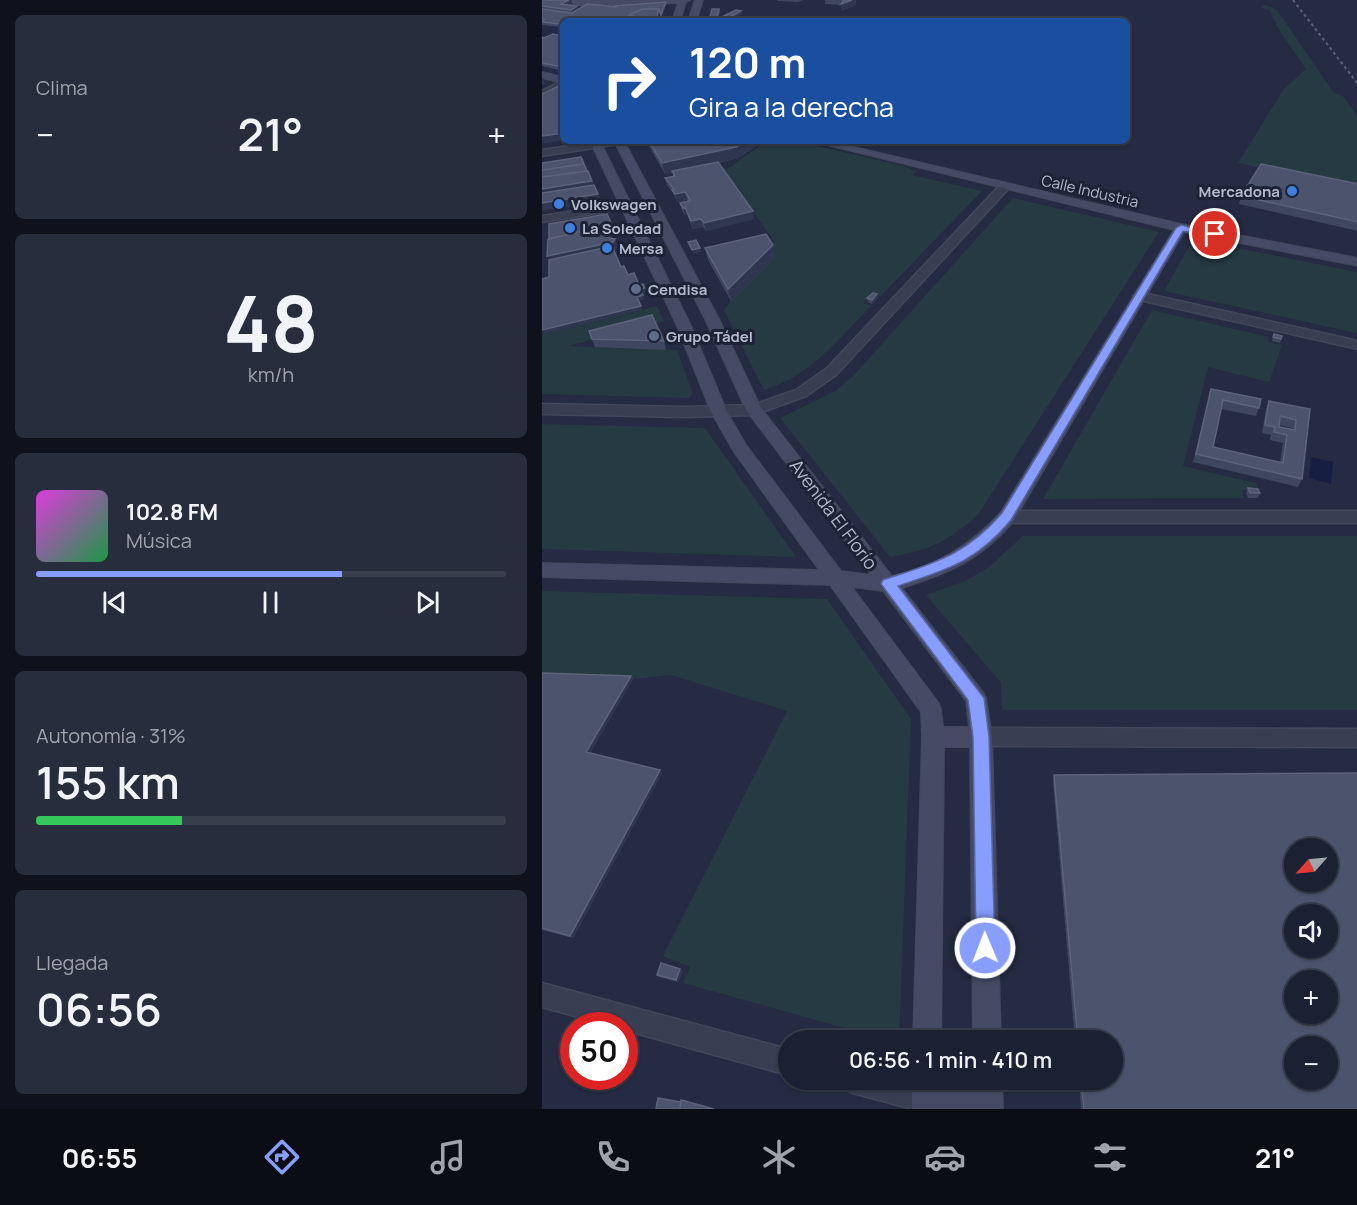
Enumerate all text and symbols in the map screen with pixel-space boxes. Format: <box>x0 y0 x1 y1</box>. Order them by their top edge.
text: 120 m <box>689 33 806 91</box>
icon: right <box>590 42 668 120</box>
text: Clima <box>36 74 88 101</box>
text: Gira a la derecha <box>689 88 894 125</box>
text: 21° <box>238 103 303 165</box>
text: − <box>36 112 54 157</box>
text: + <box>487 112 506 157</box>
street label: Calle Industria <box>1039 170 1141 212</box>
place label: Mercadona <box>1199 181 1280 202</box>
marker: Mercadona <box>1285 184 1299 198</box>
place label: Volkswagen <box>571 194 657 215</box>
marker: Volkswagen <box>552 197 566 211</box>
pin <box>1189 208 1240 259</box>
icon: arrive <box>1198 217 1231 250</box>
place label: La Soledad <box>582 218 661 239</box>
marker: La Soledad <box>563 221 577 235</box>
place label: Mersa <box>619 238 663 259</box>
marker: Mersa <box>600 241 614 255</box>
text: 48 <box>223 269 319 375</box>
place label: Cendisa <box>648 279 707 300</box>
marker: Cendisa <box>629 282 643 296</box>
place label: Grupo Tádel <box>666 326 753 347</box>
marker: Grupo Tádel <box>647 329 661 343</box>
text: km/h <box>248 361 294 388</box>
street label: Avenida El Florío <box>785 454 883 574</box>
text: 102.8 FM <box>126 497 218 527</box>
text: Música <box>126 527 192 554</box>
icon: previous <box>98 586 131 619</box>
icon: pause <box>254 586 287 619</box>
icon: next <box>411 586 444 619</box>
text: Autonomía · 31% <box>36 722 186 749</box>
text: 155 km <box>36 751 180 813</box>
north arrow <box>1284 838 1338 892</box>
map controls <box>1284 838 1338 1090</box>
button: sound <box>1284 904 1338 958</box>
position arrow <box>953 916 1017 980</box>
text: Llegada <box>36 949 108 976</box>
button: + <box>1284 970 1338 1024</box>
text: 06:56 <box>36 978 162 1040</box>
speed limit sign: 50 <box>560 1012 638 1090</box>
button: − <box>1284 1036 1338 1090</box>
text: 06:56 · 1 min · 410 m <box>849 1045 1052 1075</box>
icon: directions <box>261 1136 303 1178</box>
icon: music <box>427 1136 469 1178</box>
icon: phone <box>592 1136 634 1178</box>
icon: climate <box>758 1136 800 1178</box>
icon: car <box>924 1136 966 1178</box>
icon: filters <box>1089 1136 1131 1178</box>
text: 06:55 <box>62 1139 137 1176</box>
text: 21° <box>1255 1139 1295 1176</box>

